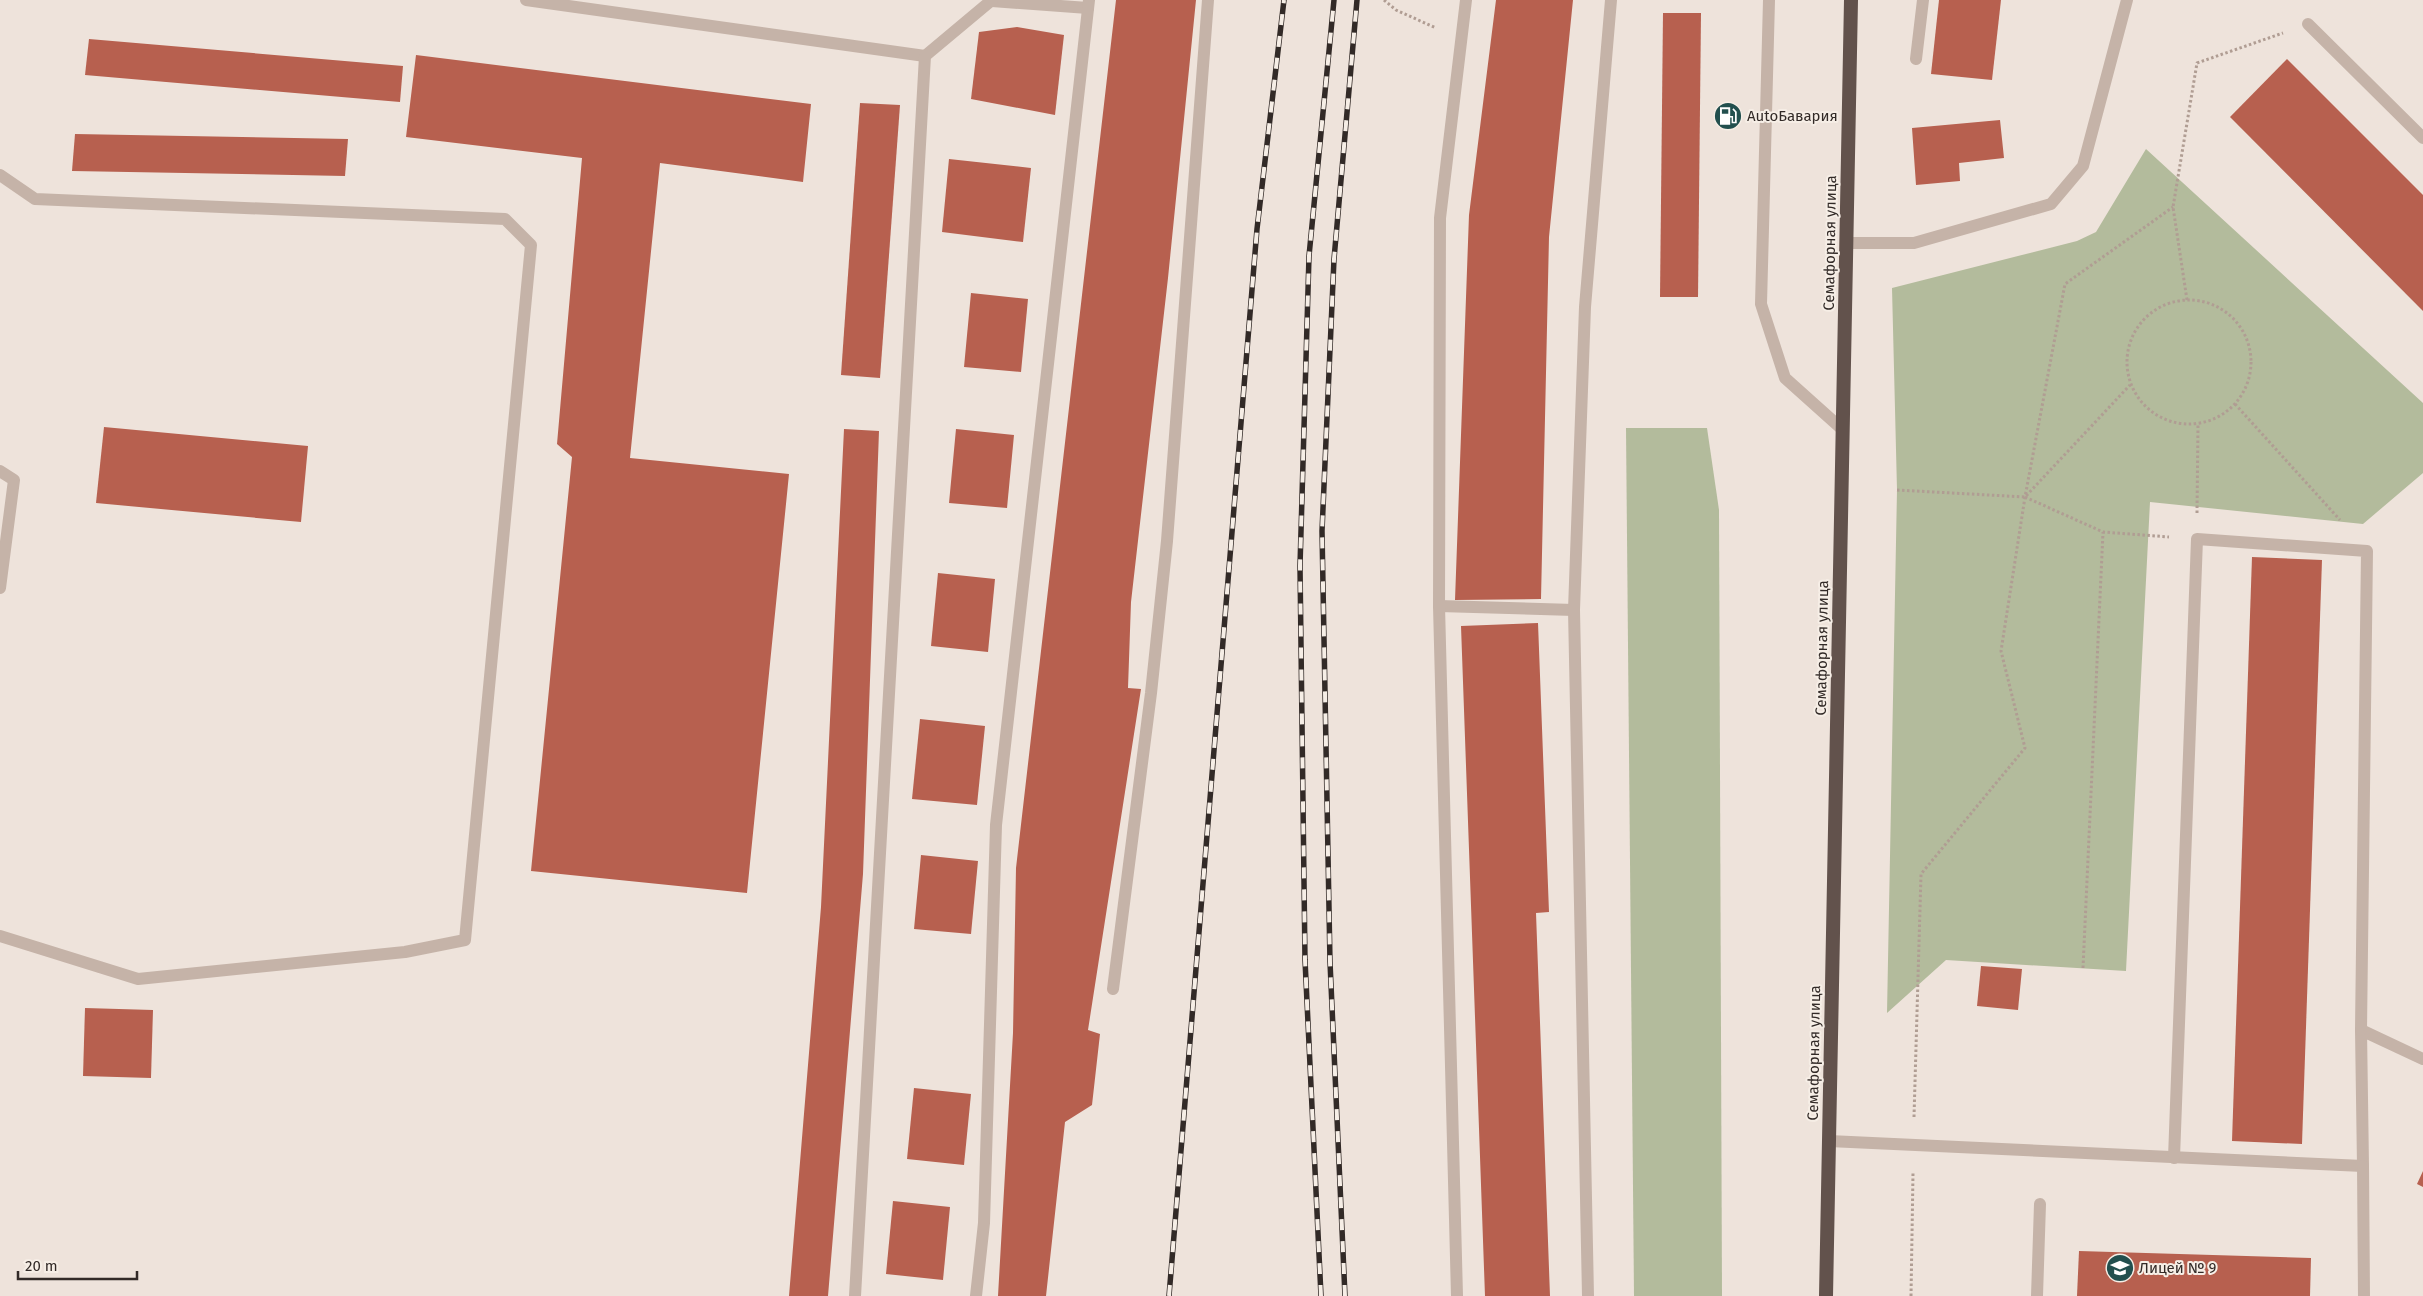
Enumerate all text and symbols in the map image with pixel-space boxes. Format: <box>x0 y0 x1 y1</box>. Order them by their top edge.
fuel station icon: AutoБавария <box>1713 101 1743 131</box>
place label: AutoБавария <box>1747 107 1838 125</box>
street label: Семафорная улица <box>1820 175 1840 311</box>
street label: Семафорная улица <box>1812 580 1832 716</box>
street label: Семафорная улица <box>1804 985 1824 1121</box>
scale bar <box>18 1248 136 1280</box>
school or university icon: Лицей № 9 <box>2105 1253 2135 1283</box>
text: 20 m <box>25 1257 58 1275</box>
place label: Лицей № 9 <box>2139 1259 2216 1277</box>

